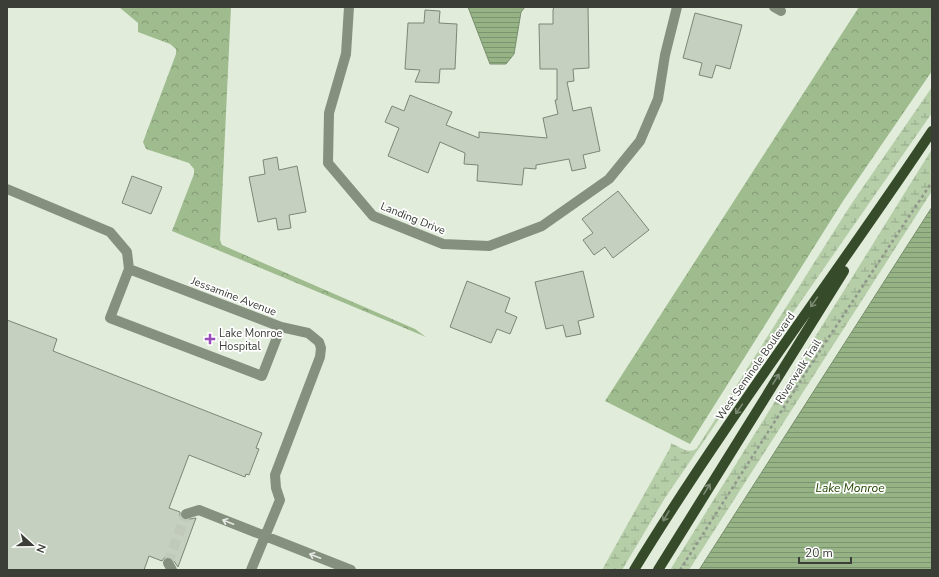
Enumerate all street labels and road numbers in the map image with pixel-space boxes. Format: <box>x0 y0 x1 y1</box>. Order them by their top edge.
street label: Landing Drive <box>378 199 448 238</box>
street label: Jessamine Avenue <box>188 273 279 320</box>
street label: West Seminole Boulevard <box>712 309 798 423</box>
street label: Riverwalk Trail <box>772 336 825 406</box>

